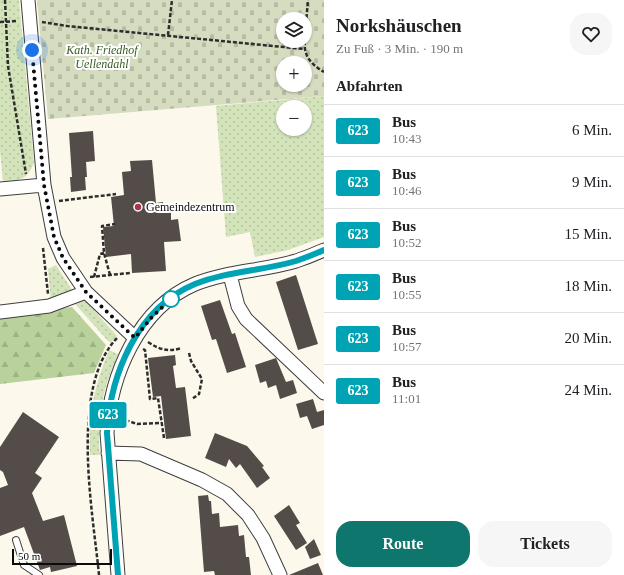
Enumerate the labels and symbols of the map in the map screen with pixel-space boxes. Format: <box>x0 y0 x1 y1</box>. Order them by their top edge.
your location <box>22 40 42 60</box>
park label: Kath. Friedhof Uellendahl <box>65 43 139 71</box>
place label: Gemeindezentrum <box>146 200 235 214</box>
marker: Gemeindezentrum <box>133 202 143 212</box>
unlabelled marker <box>162 290 180 308</box>
line badge: 623 <box>85 402 131 428</box>
scale bar <box>12 547 112 566</box>

